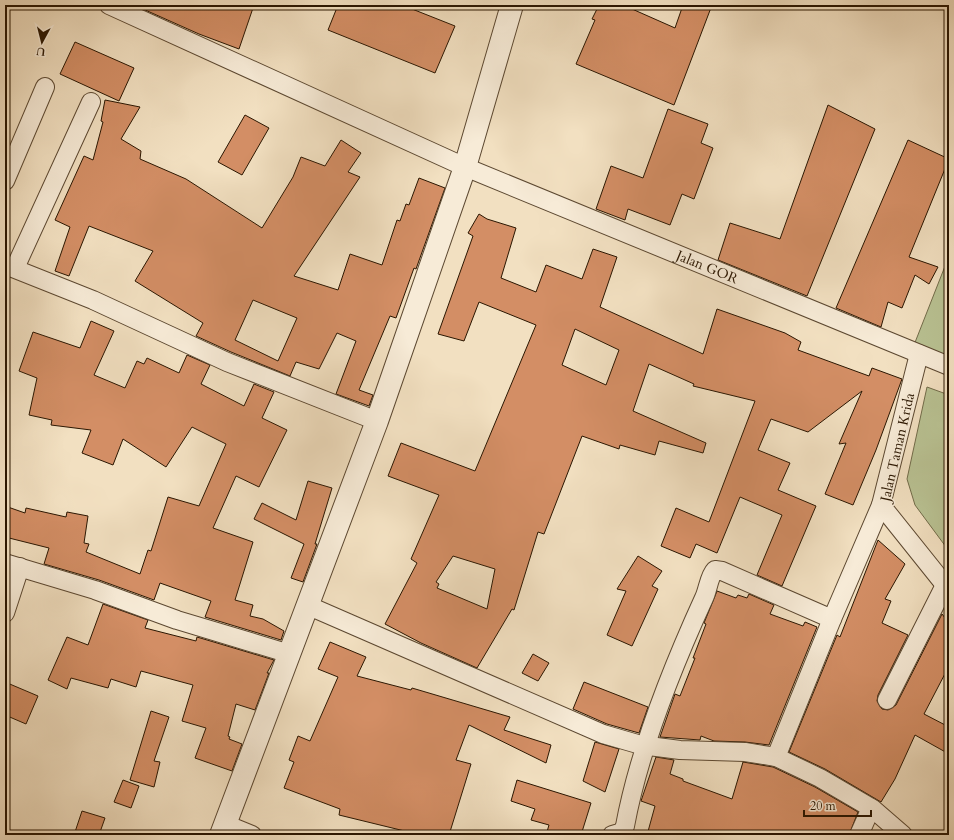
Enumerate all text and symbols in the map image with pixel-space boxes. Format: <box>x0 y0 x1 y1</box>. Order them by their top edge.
north arrow <box>22 22 62 62</box>
text: U <box>35 43 46 59</box>
street label: Jalan GOR <box>671 245 741 288</box>
street label: Jalan Taman Krida <box>875 391 919 505</box>
scale bar <box>804 792 871 818</box>
text: 20 m <box>810 798 837 814</box>

